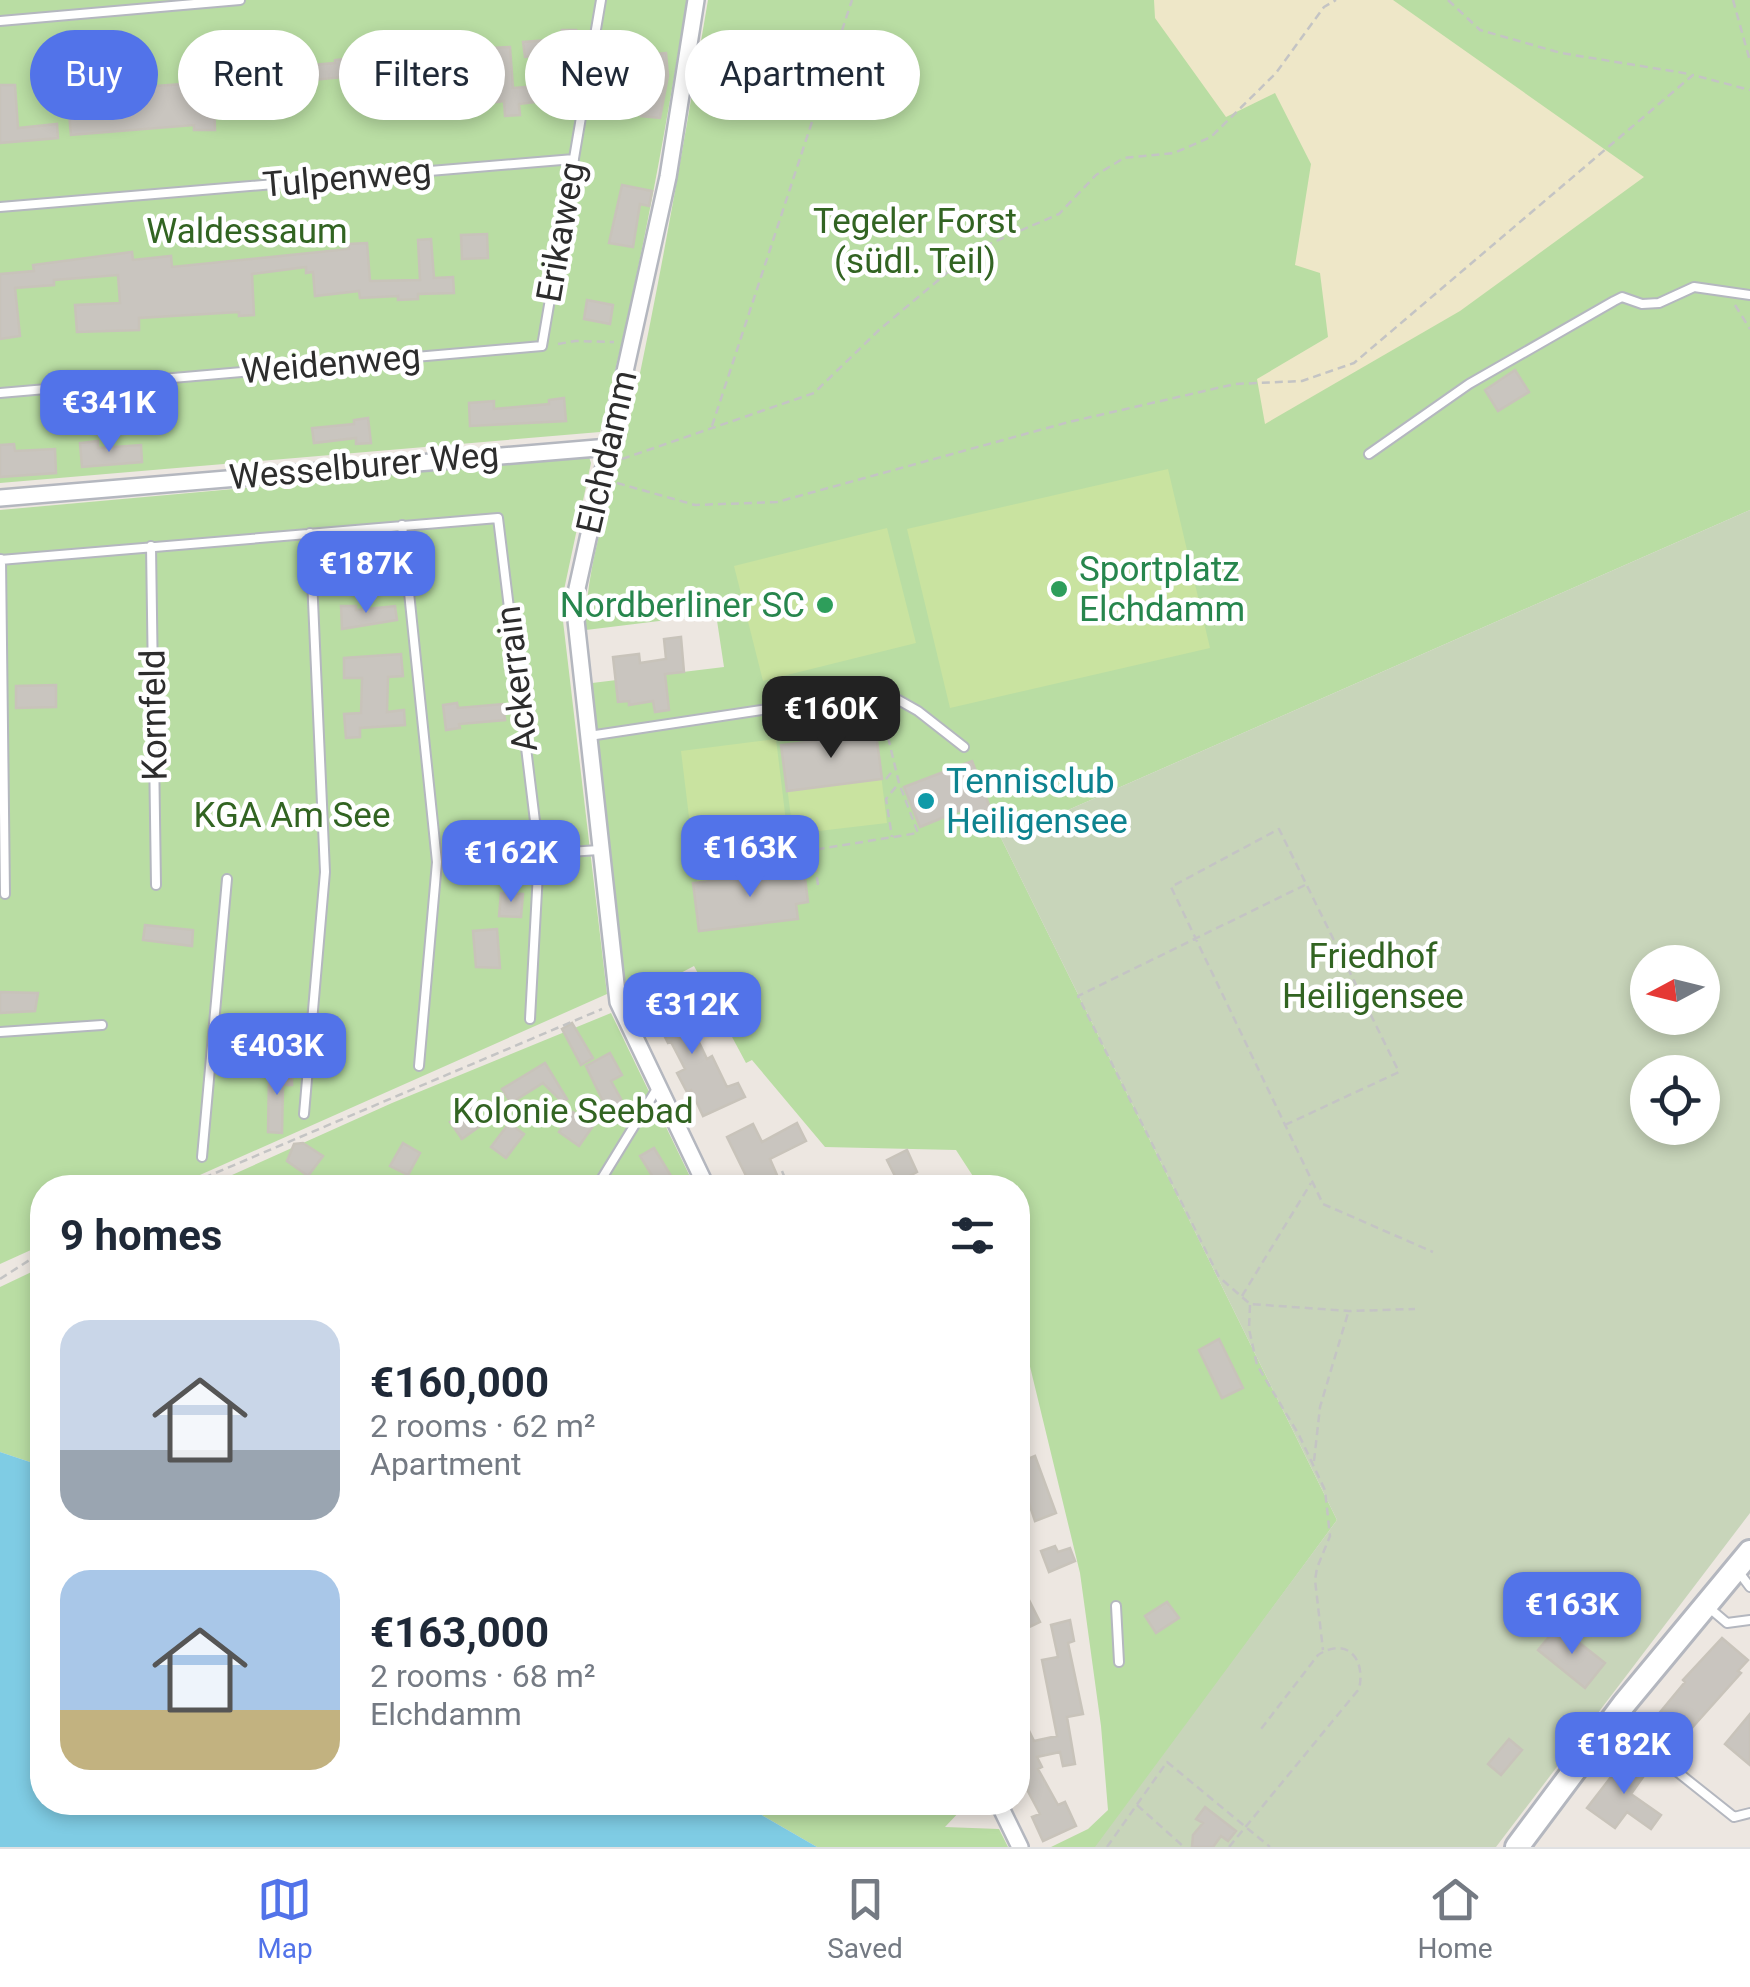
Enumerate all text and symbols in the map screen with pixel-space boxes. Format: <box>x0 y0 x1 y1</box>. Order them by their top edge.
chip: Buy <box>30 30 158 120</box>
chip: Rent <box>178 30 319 120</box>
chip: Filters <box>339 30 505 120</box>
chip: New <box>525 30 665 120</box>
chip: Apartment <box>685 30 920 120</box>
street label: Tulpenweg <box>261 150 433 206</box>
street label: Erikaweg <box>529 159 593 305</box>
park label: Tegeler Forst (südl. Teil) <box>813 201 1017 282</box>
park label: Waldessaum <box>146 211 348 252</box>
street label: Weidenweg <box>240 336 422 392</box>
street label: Elchdamm <box>568 366 646 538</box>
pin: €341K <box>39 370 179 455</box>
text: €341K <box>62 383 156 421</box>
street label: Wesselburer Weg <box>227 434 501 498</box>
pin: €187K <box>296 531 436 616</box>
text: €187K <box>319 544 413 582</box>
place label: Sportplatz Elchdamm <box>1079 549 1245 630</box>
marker: Sportplatz Elchdamm <box>1048 578 1070 600</box>
place label: Nordberliner SC <box>560 585 805 626</box>
marker: Nordberliner SC <box>814 594 836 616</box>
street label: Ackerrain <box>488 604 546 754</box>
street label: Kornfeld <box>132 649 176 781</box>
pin: €160K <box>761 676 901 761</box>
text: €160K <box>784 689 878 727</box>
place label: Tennisclub Heiligensee <box>946 761 1128 842</box>
marker: Tennisclub Heiligensee <box>915 790 937 812</box>
park label: KGA Am See <box>194 795 390 836</box>
pin: €163K <box>680 815 820 900</box>
pin: €162K <box>441 820 581 905</box>
text: €163K <box>703 828 797 866</box>
text: €162K <box>464 833 558 871</box>
park label: Friedhof Heiligensee <box>1282 936 1464 1017</box>
north arrow <box>1630 945 1720 1035</box>
map controls <box>1630 945 1720 1145</box>
pin: €312K <box>622 972 762 1057</box>
text: €312K <box>645 985 739 1023</box>
pin: €403K <box>207 1013 347 1098</box>
text: €403K <box>230 1026 324 1064</box>
button: locate <box>1630 1055 1720 1145</box>
park label: Kolonie Seebad <box>452 1091 694 1132</box>
icon: filters <box>945 1208 1000 1263</box>
text: 9 homes <box>60 1211 222 1260</box>
text: €160,000 <box>370 1358 549 1407</box>
icon: home <box>140 1360 260 1480</box>
text: 2 rooms · 62 m² <box>370 1407 595 1445</box>
text: Apartment <box>370 1445 522 1483</box>
pin: €163K <box>1502 1572 1642 1657</box>
text: €163K <box>1525 1585 1619 1623</box>
text: €163,000 <box>370 1608 549 1657</box>
icon: home <box>140 1610 260 1730</box>
text: 2 rooms · 68 m² <box>370 1657 595 1695</box>
text: Elchdamm <box>370 1695 522 1733</box>
pin: €182K <box>1554 1712 1694 1797</box>
text: €182K <box>1577 1725 1671 1763</box>
tab: Map <box>257 1872 313 1965</box>
tab: Saved <box>827 1872 903 1965</box>
tab: Home <box>1417 1872 1493 1965</box>

